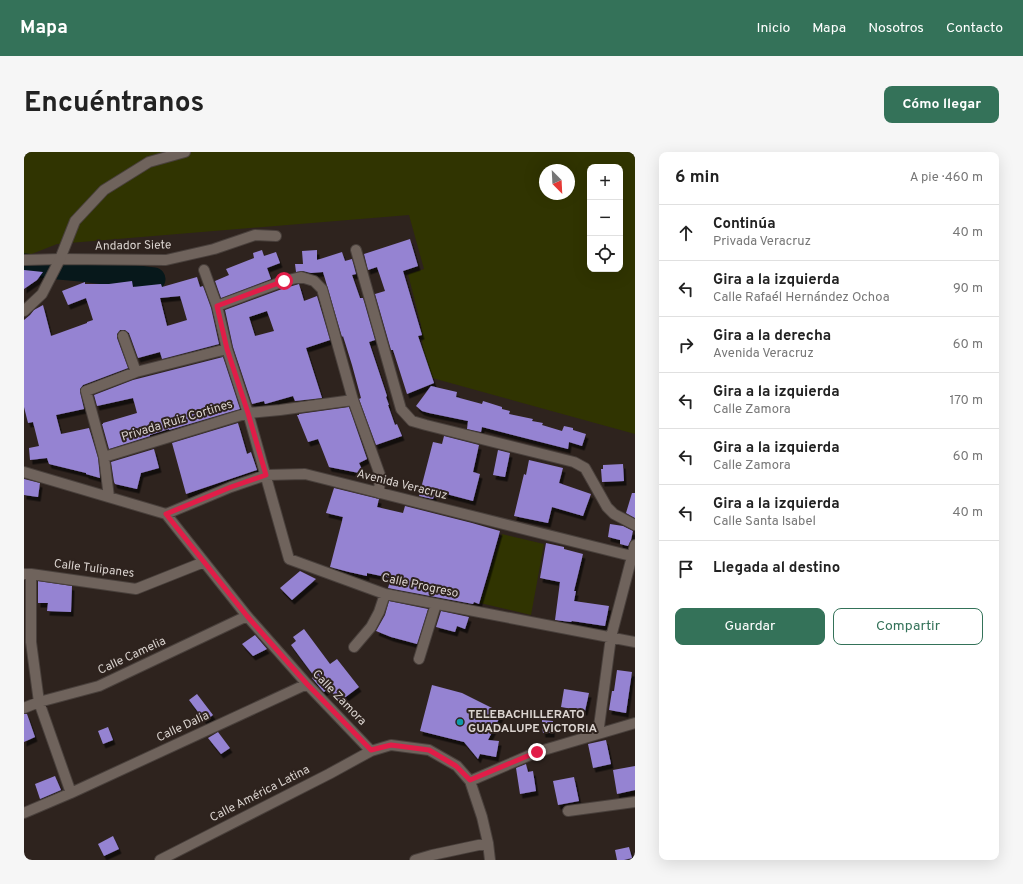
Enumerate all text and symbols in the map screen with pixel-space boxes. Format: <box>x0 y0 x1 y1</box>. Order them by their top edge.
text: Mapa <box>20 16 68 40</box>
text: Inicio <box>757 20 790 37</box>
text: Mapa <box>812 20 846 37</box>
text: Nosotros <box>868 20 924 37</box>
text: Contacto <box>946 20 1003 37</box>
text: Encuéntranos <box>24 86 204 122</box>
button: Cómo llegar <box>884 86 999 123</box>
north arrow <box>539 164 575 200</box>
map controls <box>587 164 623 272</box>
button: + <box>587 164 623 200</box>
text: 6 min <box>675 167 719 189</box>
text: A pie · 460 m <box>910 170 983 186</box>
button: − <box>587 200 623 236</box>
text: Continúa <box>713 215 775 234</box>
icon: ahead <box>675 222 697 244</box>
text: 40 m <box>953 225 983 241</box>
text: Privada Veracruz <box>713 234 811 250</box>
button: locate <box>587 236 623 272</box>
street label: Andador Siete <box>95 237 171 255</box>
text: Gira a la izquierda <box>713 271 840 290</box>
route start <box>275 272 293 290</box>
icon: left <box>675 278 697 300</box>
text: 90 m <box>953 281 983 297</box>
text: Calle Rafaél Hernández Ochoa <box>713 290 890 306</box>
text: Gira a la derecha <box>713 327 831 346</box>
icon: right <box>675 334 697 356</box>
text: 60 m <box>953 337 983 353</box>
text: Avenida Veracruz <box>713 346 814 362</box>
text: Gira a la izquierda <box>713 383 840 402</box>
icon: left <box>675 390 697 412</box>
text: 170 m <box>949 393 983 409</box>
street label: Privada Ruiz Cortines <box>119 396 235 446</box>
text: Calle Zamora <box>713 402 791 418</box>
text: Gira a la izquierda <box>713 439 840 458</box>
icon: left <box>675 446 697 468</box>
text: 60 m <box>953 449 983 465</box>
text: Calle Zamora <box>713 458 791 474</box>
street label: Avenida Veracruz <box>355 466 449 504</box>
text: Gira a la izquierda <box>713 495 840 514</box>
icon: left <box>675 502 697 524</box>
text: 40 m <box>953 505 983 521</box>
text: Calle Santa Isabel <box>713 514 816 530</box>
street label: Calle Tulipanes <box>53 556 135 582</box>
icon: arrive <box>675 558 697 580</box>
text: Llegada al destino <box>713 559 840 578</box>
street label: Calle Progreso <box>380 570 460 602</box>
button: Guardar <box>675 608 825 645</box>
button: Compartir <box>833 608 983 645</box>
street label: Calle Camelia <box>95 633 169 679</box>
street label: Calle Zamora <box>308 667 370 729</box>
place label: TELEBACHILLERATO GUADALUPE VICTORIA <box>468 707 597 737</box>
street label: Calle Dalia <box>154 708 212 746</box>
marker: TELEBACHILLERATO GUADALUPE VICTORIA <box>455 717 465 727</box>
route end <box>528 743 546 761</box>
street label: Calle América Latina <box>207 762 313 826</box>

